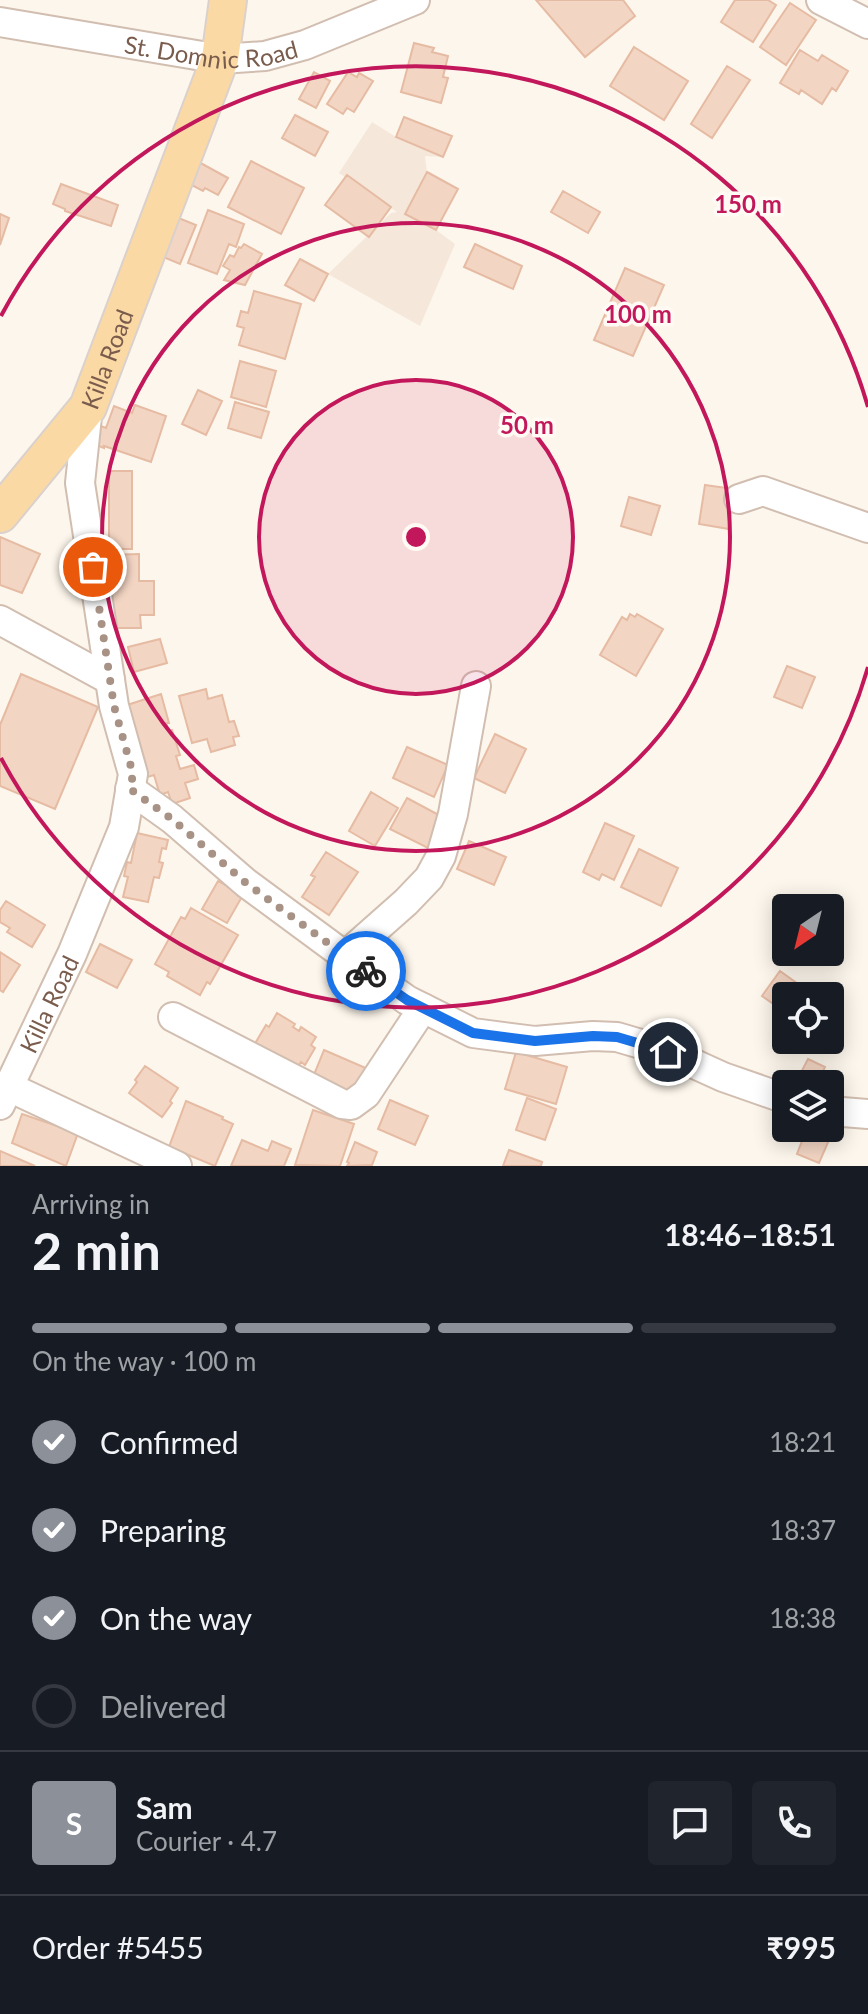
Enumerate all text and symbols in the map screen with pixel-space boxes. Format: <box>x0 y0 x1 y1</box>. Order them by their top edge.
street label: St. Domnic Road <box>123 29 301 74</box>
text: 150 m <box>714 189 782 218</box>
text: 100 m <box>604 299 672 328</box>
street label: Killa Road <box>74 305 138 413</box>
text: 50 m <box>500 410 554 439</box>
centre of rings <box>402 523 430 551</box>
pin <box>59 533 127 601</box>
icon: bag <box>71 545 115 589</box>
north arrow <box>772 894 844 966</box>
map controls <box>772 894 844 1142</box>
courier <box>326 931 406 1011</box>
icon: bike <box>344 949 388 993</box>
street label: Killa Road <box>13 951 84 1057</box>
button: locate <box>772 982 844 1054</box>
pin <box>634 1018 702 1086</box>
icon: home <box>646 1030 690 1074</box>
button: layers <box>772 1070 844 1142</box>
text: Arriving in <box>32 1188 150 1220</box>
text: 18:46–18:51 <box>664 1216 836 1252</box>
text: 2 min <box>32 1219 161 1281</box>
text: On the way · 100 m <box>32 1345 256 1377</box>
icon: check <box>32 1420 76 1464</box>
text: Confirmed <box>100 1424 239 1460</box>
text: 18:21 <box>769 1426 836 1458</box>
icon: check <box>32 1508 76 1552</box>
text: Preparing <box>100 1512 226 1548</box>
text: 18:37 <box>769 1514 836 1546</box>
icon: check <box>32 1596 76 1640</box>
text: On the way <box>100 1600 252 1636</box>
text: 18:38 <box>769 1602 836 1634</box>
text: Delivered <box>100 1688 227 1724</box>
button: chat <box>648 1781 732 1865</box>
button: phone <box>752 1781 836 1865</box>
text: Sam <box>136 1789 193 1825</box>
text: S <box>66 1805 82 1841</box>
text: Courier · 4.7 <box>136 1825 277 1857</box>
text: Order #5455 <box>32 1929 204 1965</box>
text: ₹995 <box>766 1929 836 1965</box>

